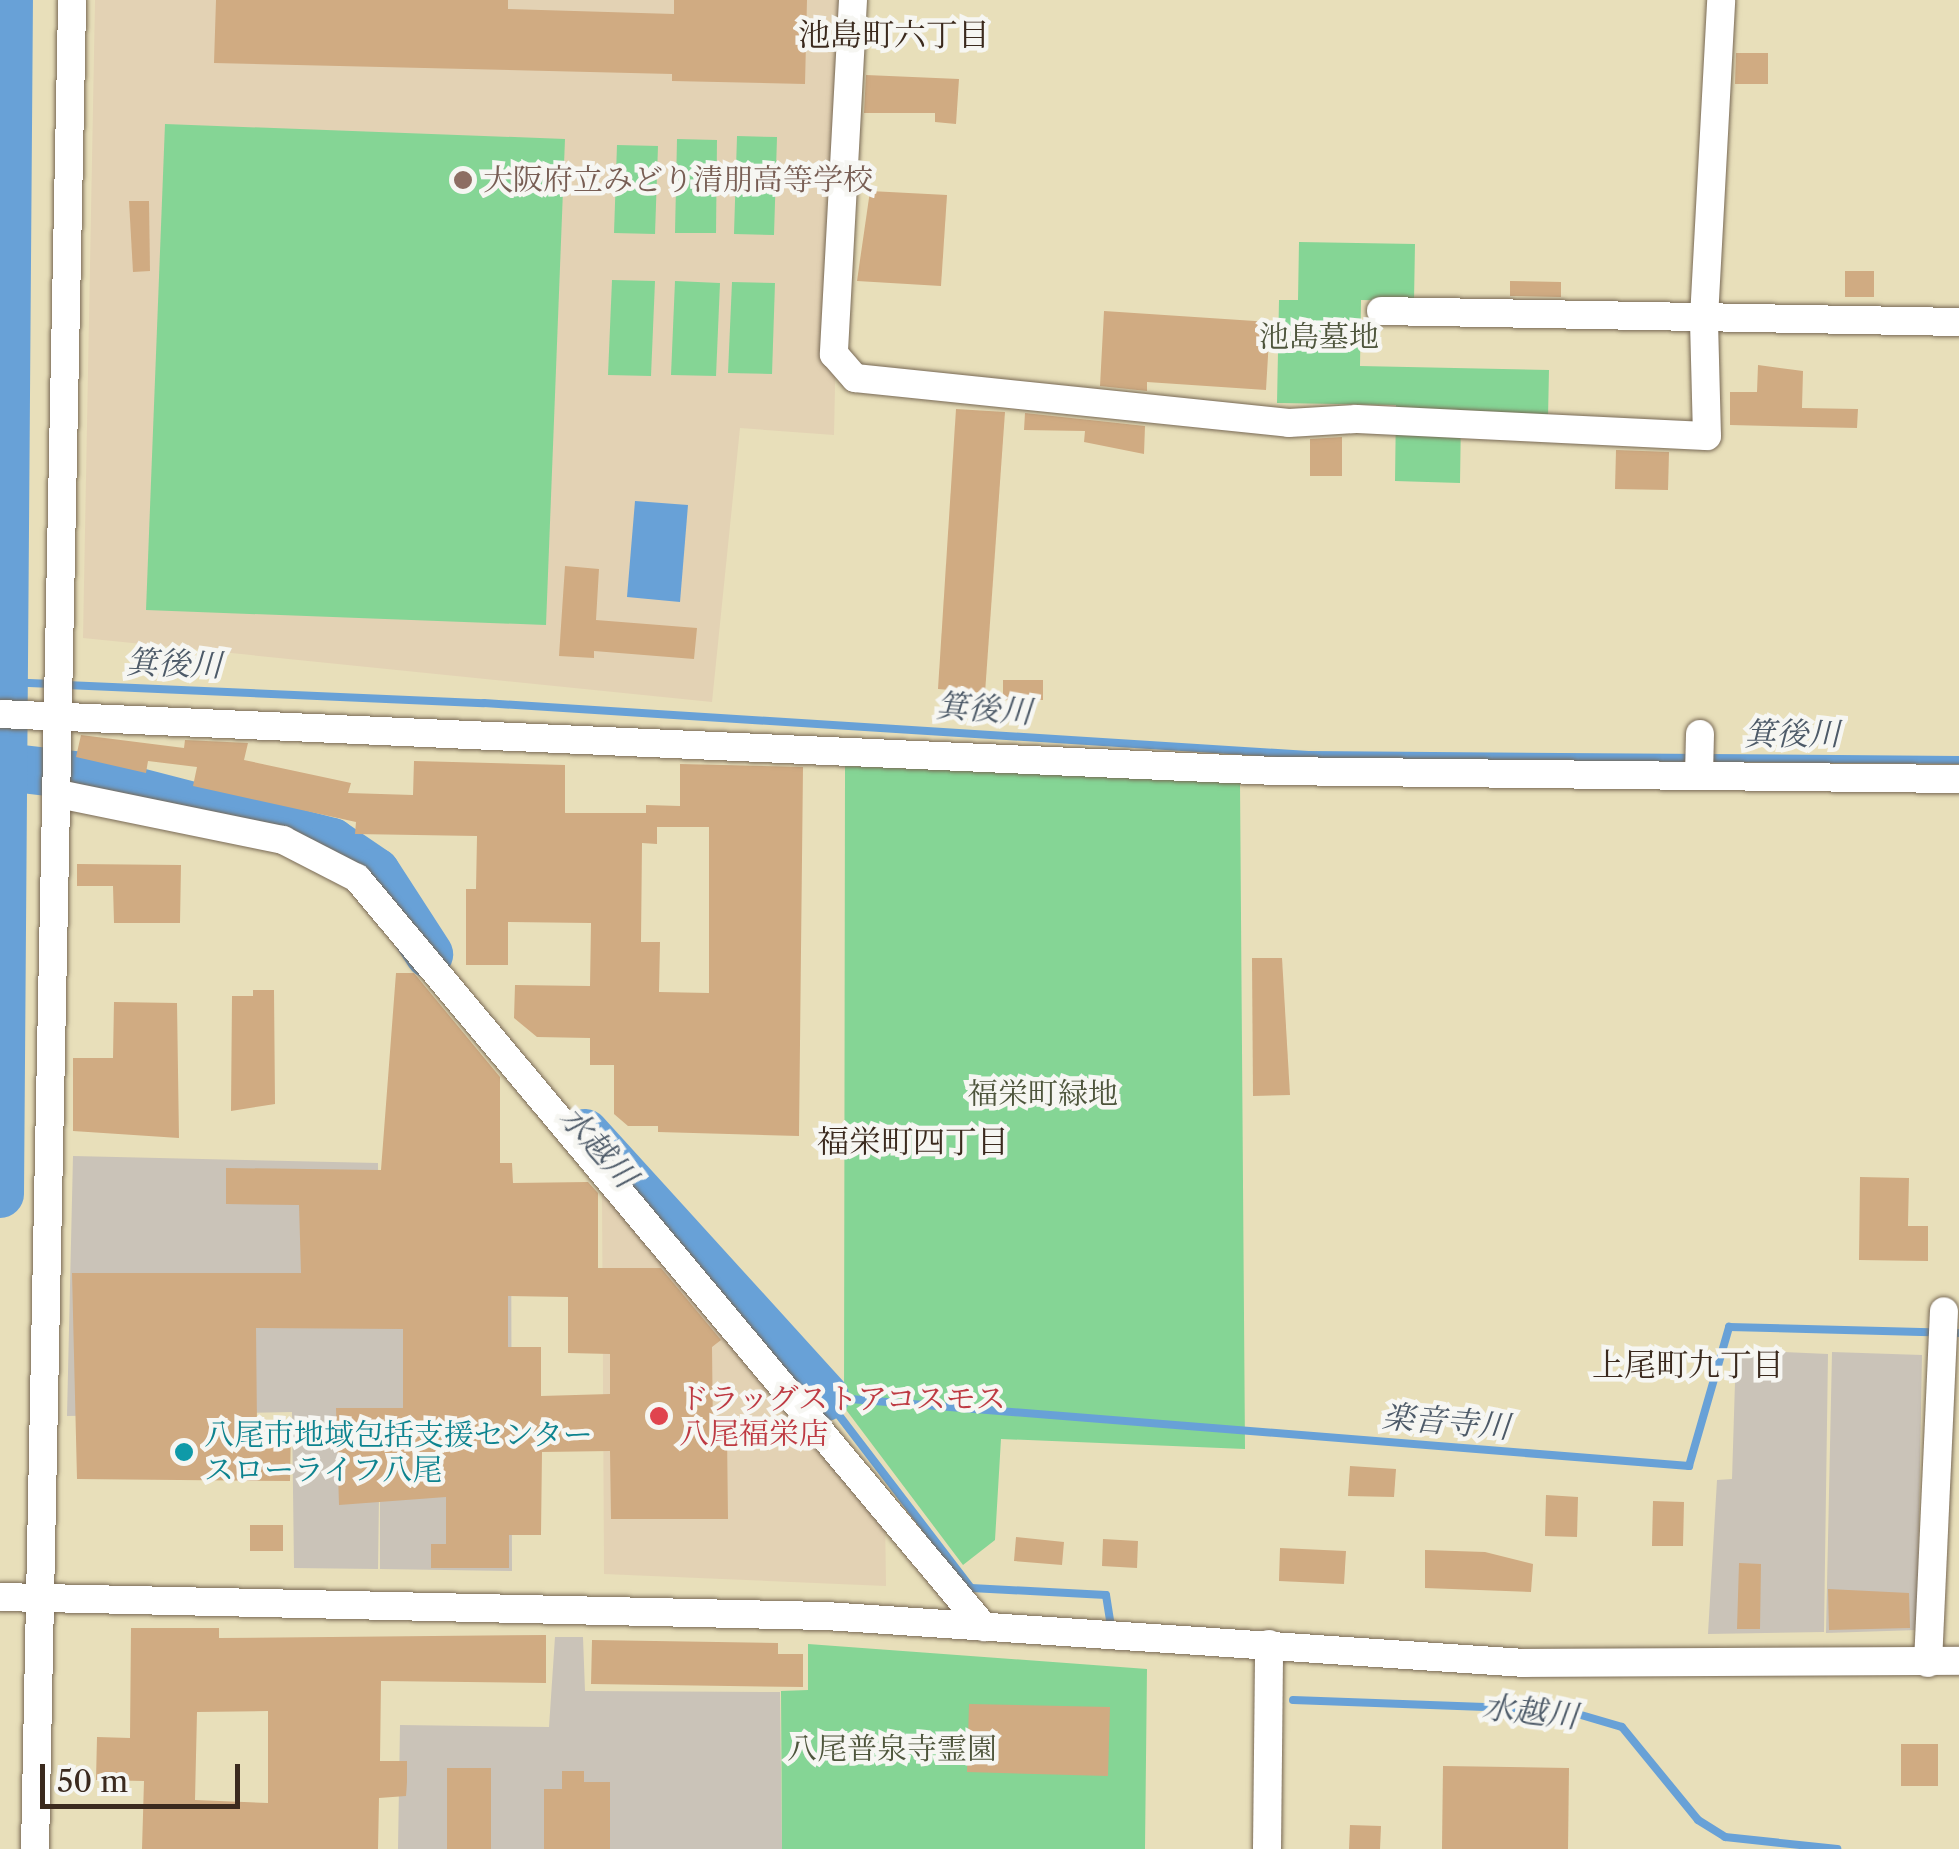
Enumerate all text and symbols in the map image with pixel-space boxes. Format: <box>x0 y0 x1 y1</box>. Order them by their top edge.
district label: 池島町六丁目 <box>798 16 990 54</box>
place label: 大阪府立みどり清朋高等学校 <box>483 162 873 198</box>
marker: 大阪府立みどり清朋高等学校 <box>452 169 474 191</box>
park label: 池島墓地 <box>1259 319 1379 355</box>
water label: 箕後川 <box>125 643 223 685</box>
water label: 箕後川 <box>935 686 1033 732</box>
water label: 箕後川 <box>1744 715 1840 753</box>
park label: 福栄町緑地 <box>968 1076 1118 1112</box>
water label: 水越川 <box>552 1098 644 1196</box>
district label: 福栄町四丁目 <box>817 1123 1009 1161</box>
district label: 上尾町九丁目 <box>1592 1346 1784 1384</box>
place label: ドラッグストアコスモス 八尾福栄店 <box>679 1381 1009 1452</box>
water label: 楽音寺川 <box>1381 1397 1511 1447</box>
marker: ドラッグストアコスモス 八尾福栄店 <box>648 1405 670 1427</box>
place label: 八尾市地域包括支援センター スローライフ八尾 <box>204 1417 594 1488</box>
marker: 八尾市地域包括支援センター スローライフ八尾 <box>173 1441 195 1463</box>
water label: 水越川 <box>1480 1688 1580 1736</box>
park label: 八尾普泉寺霊園 <box>787 1731 997 1767</box>
scale bar <box>45 1744 245 1806</box>
text: 50 m <box>57 1763 128 1800</box>

